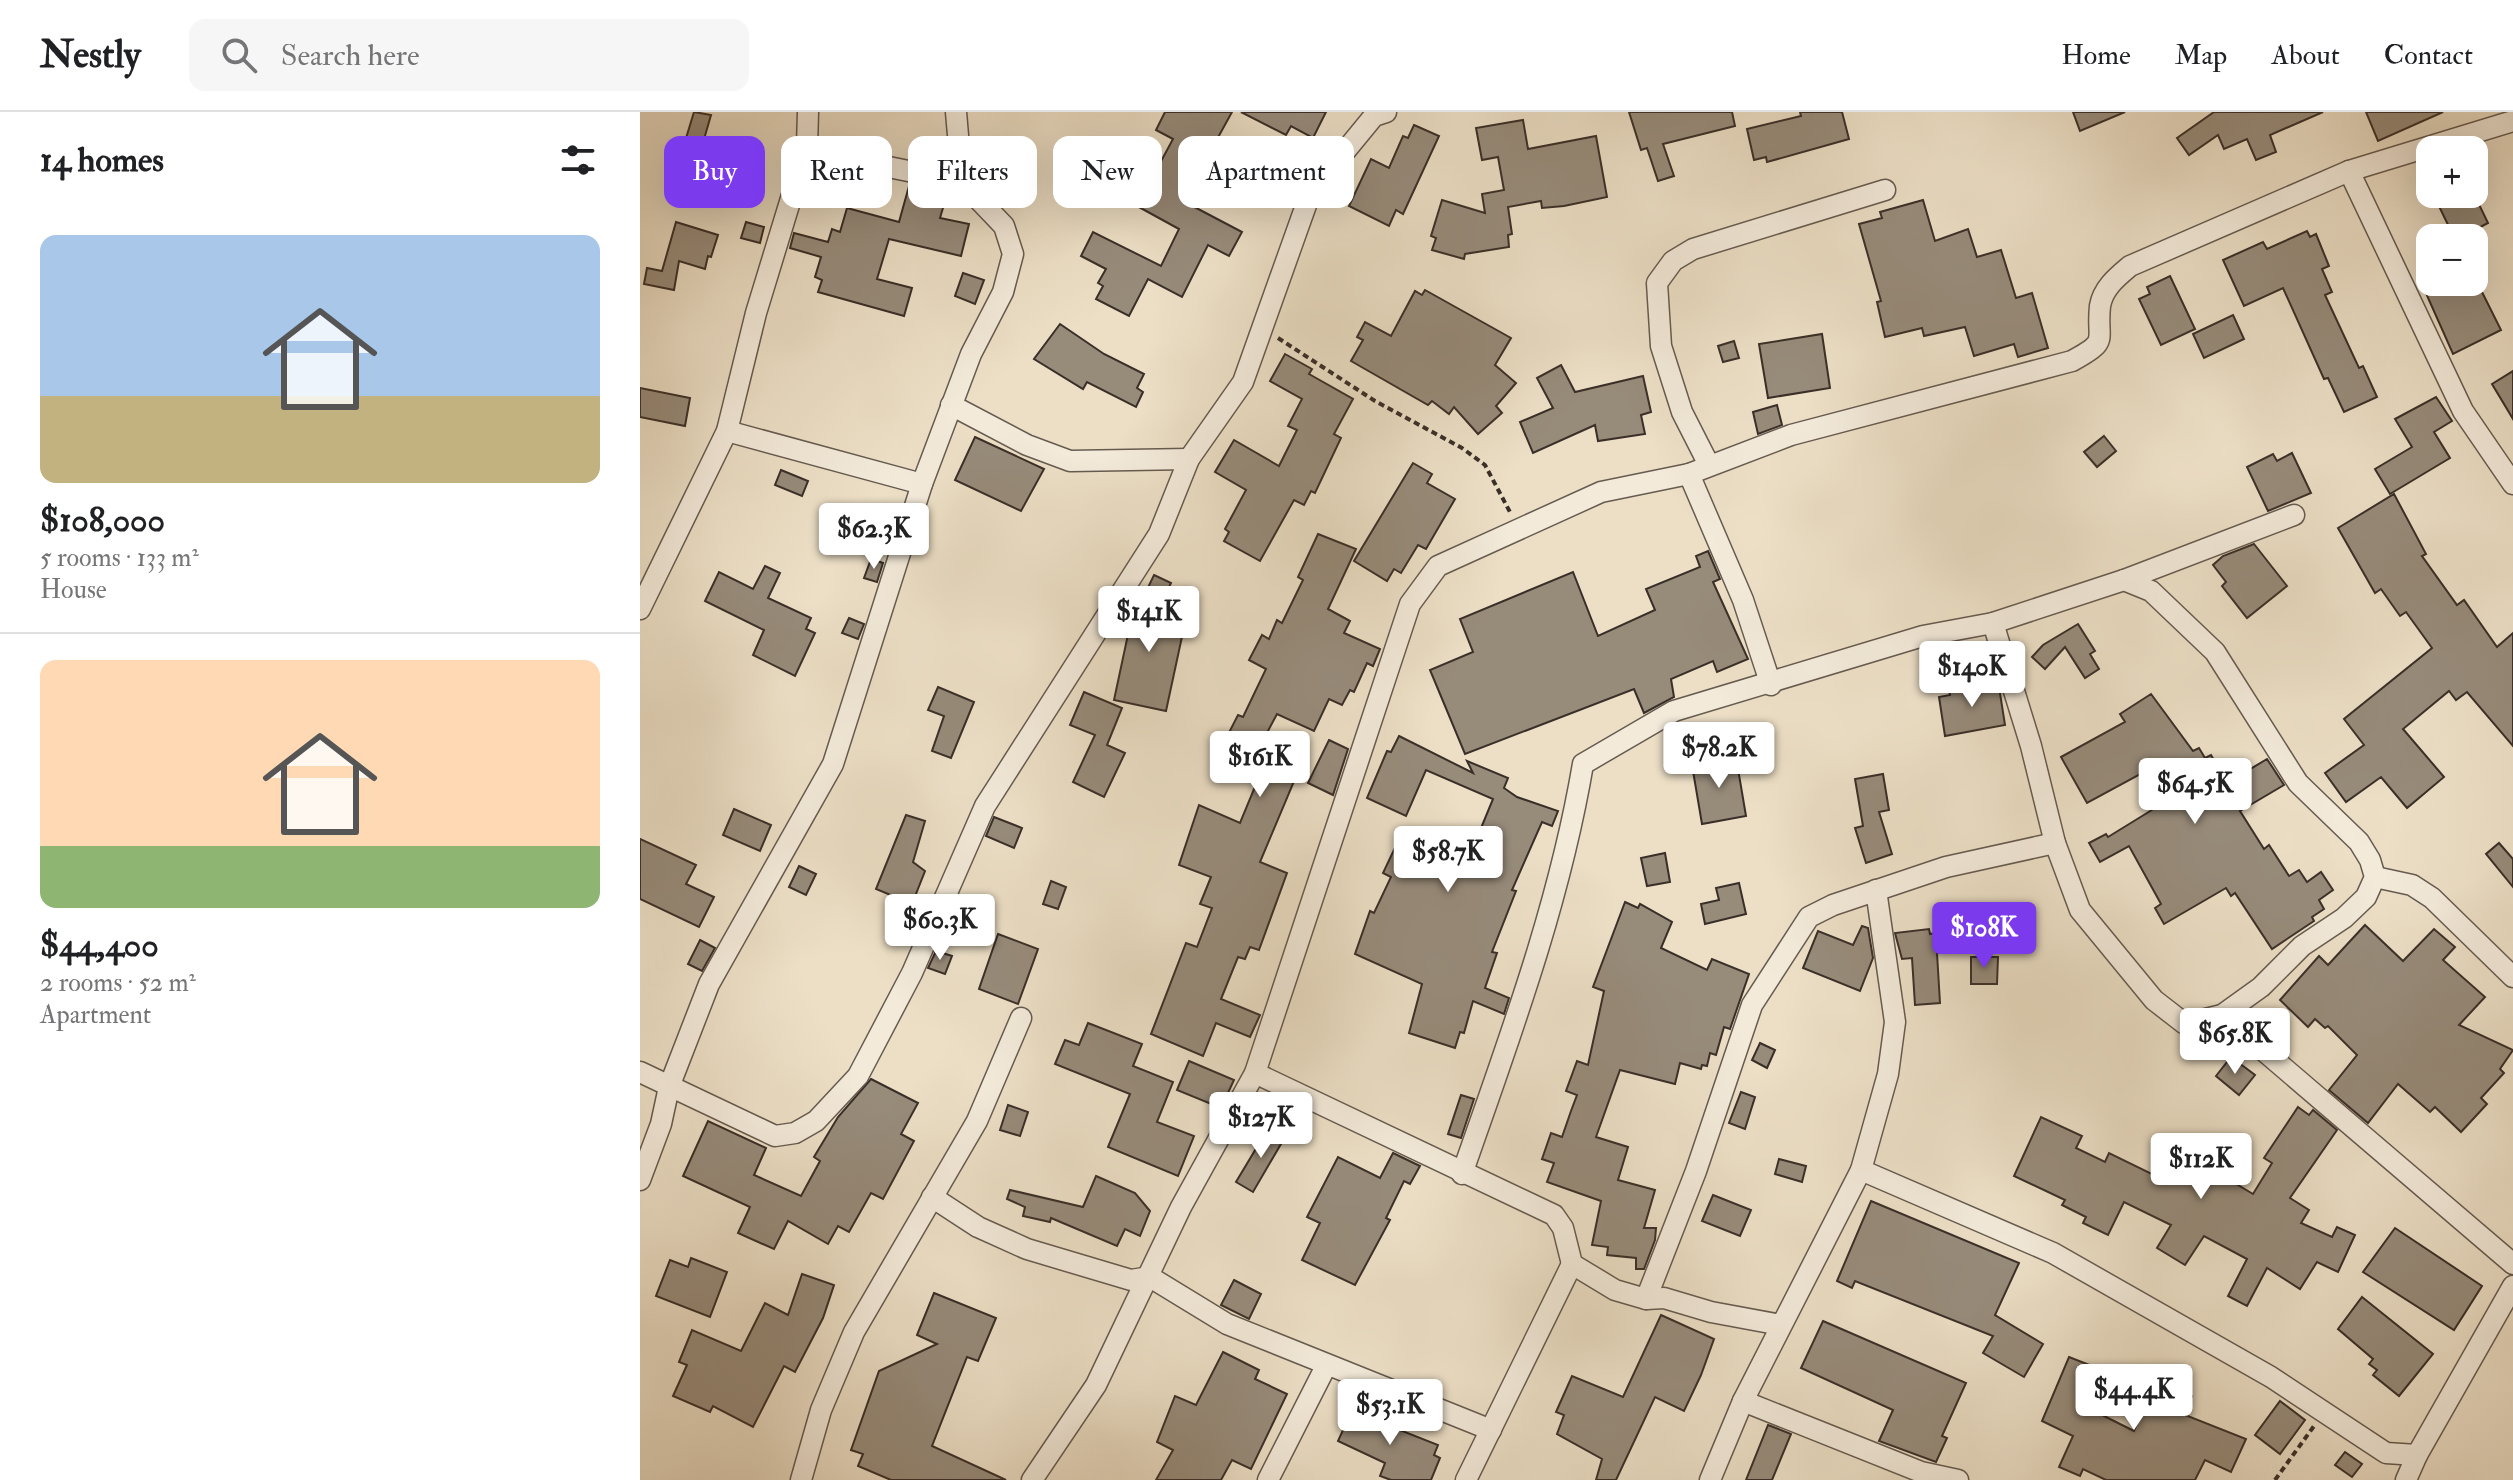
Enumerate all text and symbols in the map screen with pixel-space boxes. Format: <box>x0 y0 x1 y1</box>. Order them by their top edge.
search box <box>189 19 749 91</box>
text: Nestly <box>40 31 141 79</box>
icon: search <box>217 33 261 77</box>
text: Search here <box>281 37 419 74</box>
text: Home <box>2061 38 2131 73</box>
text: Map <box>2175 38 2227 73</box>
text: About <box>2271 38 2340 73</box>
text: Contact <box>2384 38 2473 73</box>
chip: Buy <box>664 136 765 208</box>
chip: Rent <box>781 136 892 208</box>
chip: Filters <box>908 136 1037 208</box>
chip: New <box>1053 136 1162 208</box>
chip: Apartment <box>1178 136 1354 208</box>
map controls <box>2416 136 2488 296</box>
button: + <box>2416 136 2488 208</box>
icon: filters <box>556 138 600 182</box>
text: 14 homes <box>40 139 164 182</box>
button: − <box>2416 224 2488 296</box>
icon: home <box>248 287 392 431</box>
text: $108,000 <box>40 499 165 542</box>
pin: $62.3K <box>809 503 939 571</box>
text: $62.3K <box>837 513 911 545</box>
text: 5 rooms · 133 m² <box>40 542 199 574</box>
text: House <box>40 574 107 606</box>
pin: $141K <box>1093 586 1205 654</box>
text: $141K <box>1116 596 1182 628</box>
pin: $140K <box>1916 641 2028 709</box>
text: $140K <box>1937 651 2007 683</box>
icon: home <box>248 712 392 856</box>
pin: $78.2K <box>1654 722 1784 790</box>
pin: $161K <box>1204 731 1316 799</box>
text: $78.2K <box>1681 732 1757 764</box>
text: $161K <box>1228 741 1292 773</box>
pin: $64.5K <box>2130 758 2260 826</box>
text: $64.5K <box>2157 768 2233 800</box>
pin: $58.7K <box>1383 826 1513 894</box>
text: $58.7K <box>1412 836 1484 868</box>
pin: $60.3K <box>875 894 1005 962</box>
pin: $108K <box>1928 902 2040 970</box>
text: $60.3K <box>903 904 977 936</box>
text: $108K <box>1950 912 2018 944</box>
text: $44,400 <box>40 924 159 967</box>
text: 2 rooms · 52 m² <box>40 967 196 999</box>
text: Apartment <box>40 999 151 1031</box>
pin: $65.8K <box>2170 1008 2300 1076</box>
text: $65.8K <box>2198 1018 2272 1050</box>
pin: $127K <box>1205 1092 1317 1160</box>
text: $127K <box>1227 1102 1295 1134</box>
pin: $112K <box>2145 1133 2257 1201</box>
text: $112K <box>2169 1143 2233 1175</box>
pin: $44.4K <box>2069 1364 2199 1432</box>
text: $44.4K <box>2094 1374 2174 1406</box>
pin: $53.1K <box>1325 1379 1455 1447</box>
text: $53.1K <box>1356 1389 1424 1421</box>

